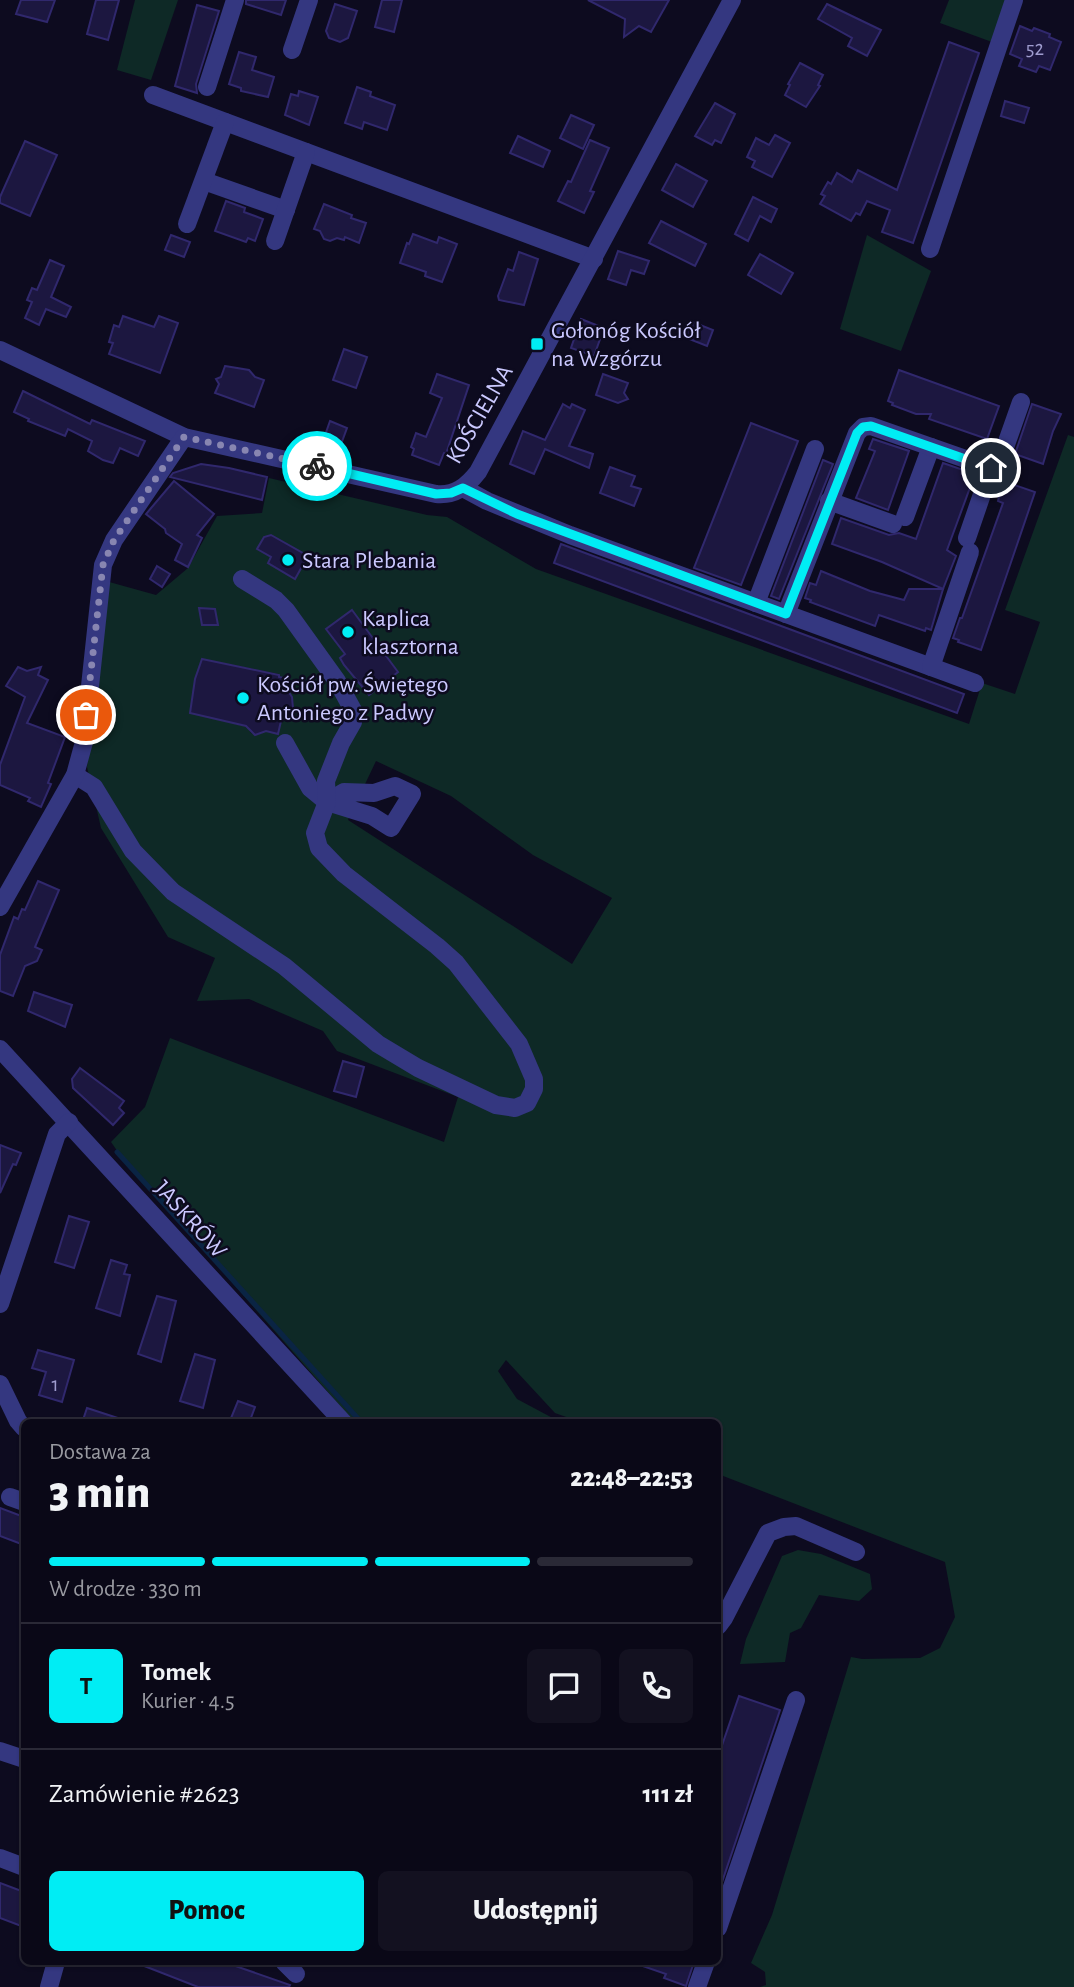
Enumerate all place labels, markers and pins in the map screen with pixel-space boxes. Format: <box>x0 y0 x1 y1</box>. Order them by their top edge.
place label: Gołonóg Kościół na Wzgórzu <box>551 319 701 371</box>
marker: Gołonóg Kościół na Wzgórzu <box>529 336 545 352</box>
pin <box>961 438 1021 498</box>
place label: Stara Plebania <box>302 549 436 573</box>
marker: Stara Plebania <box>280 552 296 568</box>
place label: Kaplica klasztorna <box>362 607 459 659</box>
marker: Kaplica klasztorna <box>340 624 356 640</box>
place label: Kościół pw. Świętego Antoniego z Padwy <box>257 671 449 725</box>
pin <box>56 685 116 745</box>
marker: Kościół pw. Świętego Antoniego z Padwy <box>235 690 251 706</box>

